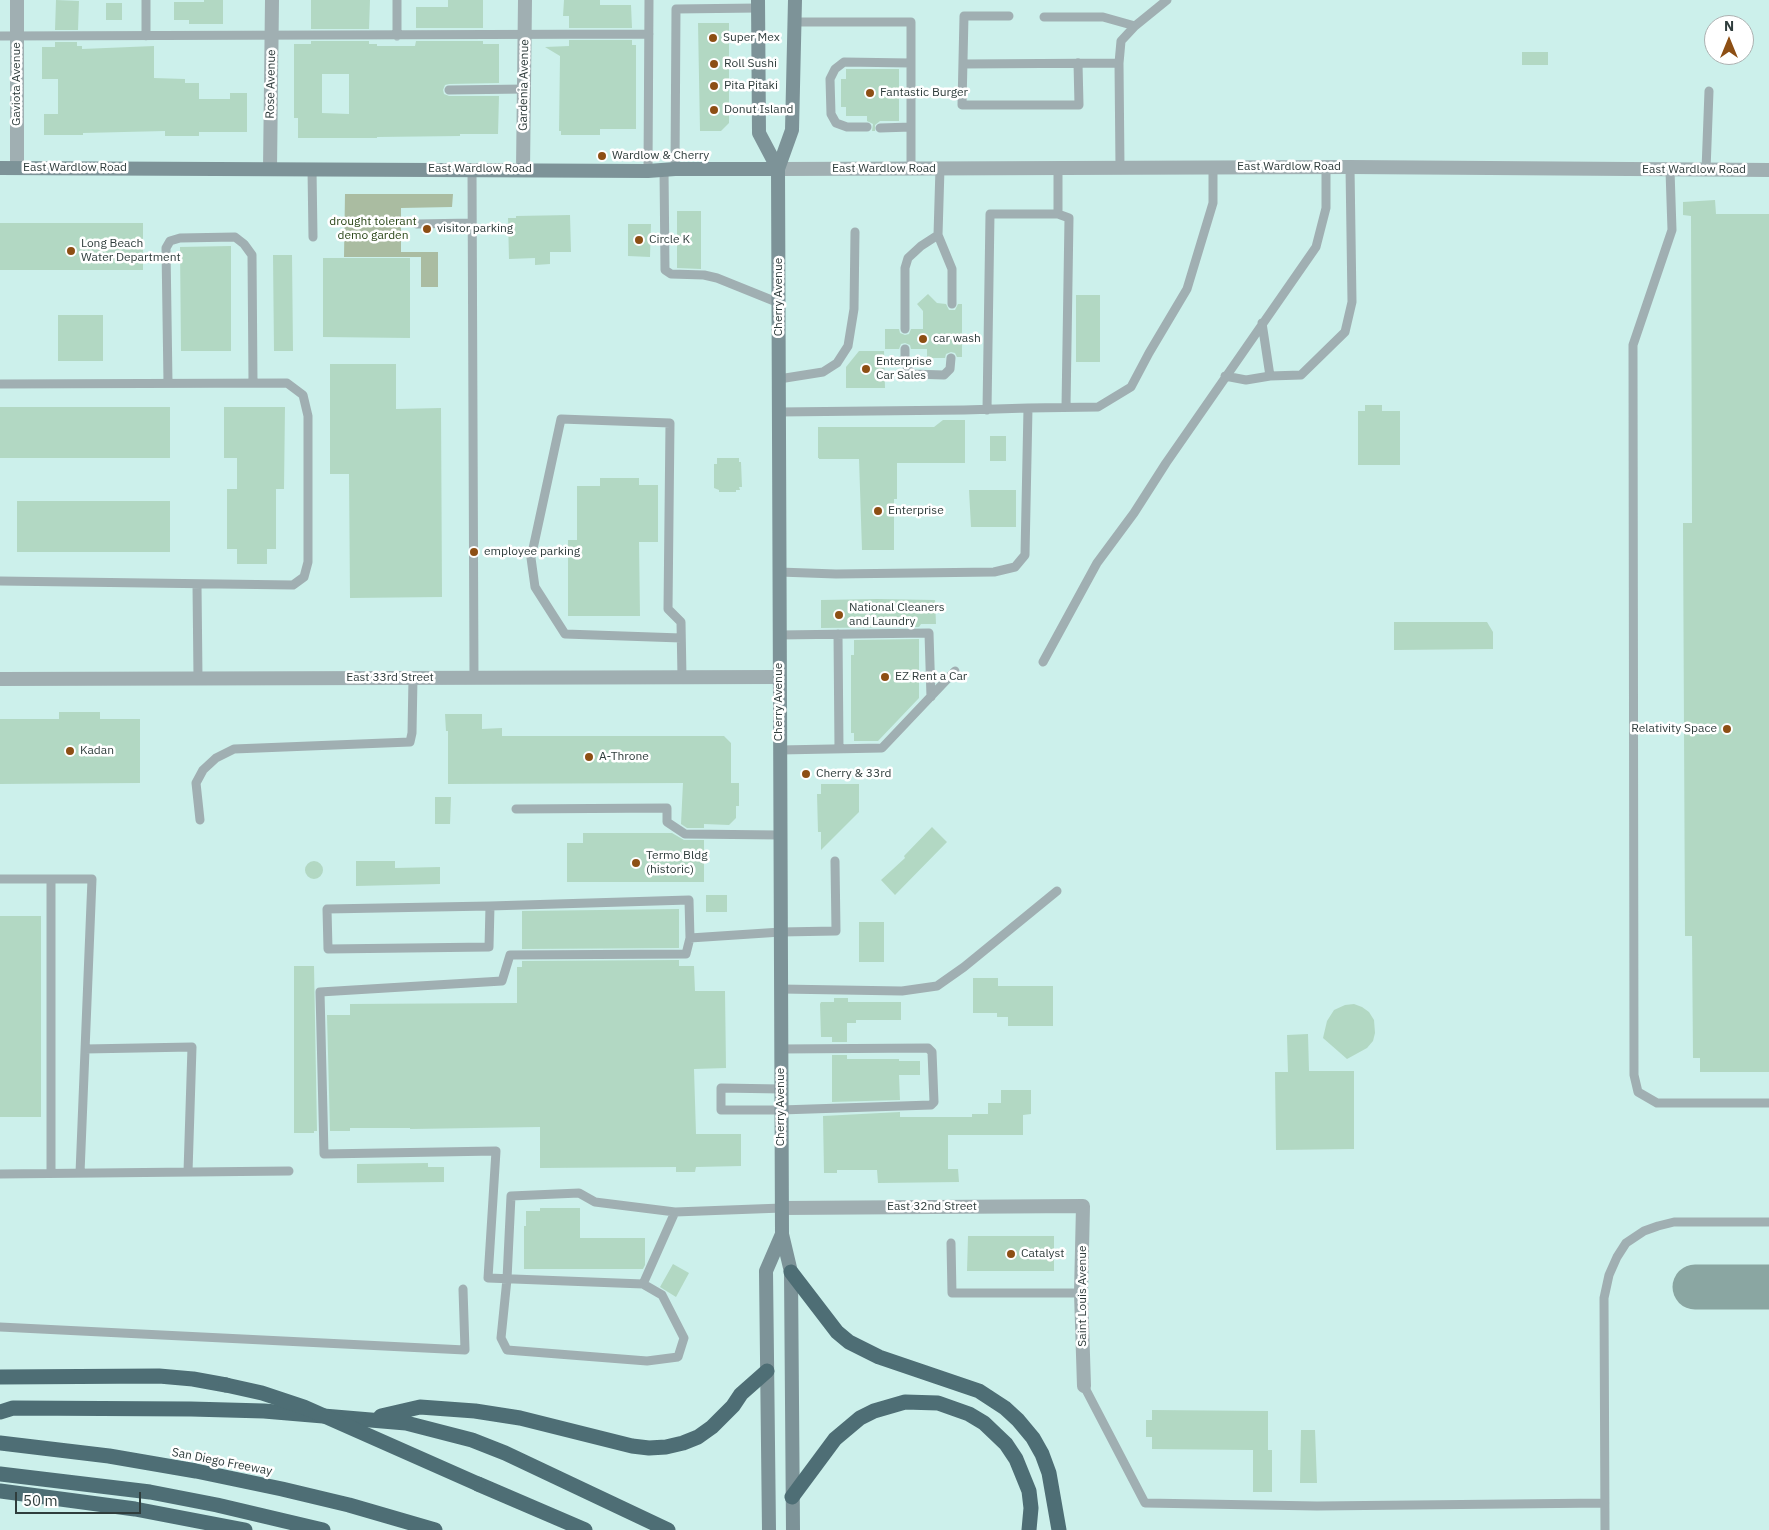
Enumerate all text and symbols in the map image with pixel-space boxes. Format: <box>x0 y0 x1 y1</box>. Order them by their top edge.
north arrow <box>1704 15 1754 65</box>
text: N <box>1724 17 1734 35</box>
place label: Super Mex <box>723 31 780 45</box>
marker: Super Mex <box>707 32 719 44</box>
street label: Gardenia Avenue <box>516 39 532 131</box>
street label: Gaviota Avenue <box>10 42 24 126</box>
street label: Rose Avenue <box>263 49 279 119</box>
place label: Roll Sushi <box>724 57 777 71</box>
marker: Roll Sushi <box>708 58 720 70</box>
place label: Pita Pitaki <box>724 79 778 93</box>
marker: Pita Pitaki <box>708 80 720 92</box>
place label: Fantastic Burger <box>880 86 968 100</box>
marker: Fantastic Burger <box>864 87 876 99</box>
place label: Donut Island <box>724 103 794 117</box>
marker: Donut Island <box>708 104 720 116</box>
place label: Wardlow & Cherry <box>612 149 709 163</box>
marker: Wardlow & Cherry <box>596 150 608 162</box>
street label: East Wardlow Road <box>1237 160 1341 174</box>
street label: East Wardlow Road <box>23 161 127 175</box>
street label: East Wardlow Road <box>428 162 532 176</box>
street label: East Wardlow Road <box>832 162 936 176</box>
street label: East Wardlow Road <box>1642 163 1746 177</box>
park label: drought tolerant demo garden <box>329 215 417 243</box>
place label: visitor parking <box>437 222 513 236</box>
marker: visitor parking <box>421 223 433 235</box>
place label: Circle K <box>649 233 690 247</box>
marker: Circle K <box>633 234 645 246</box>
place label: Long Beach Water Department <box>81 237 181 265</box>
marker: Long Beach Water Department <box>65 245 77 257</box>
street label: Cherry Avenue <box>772 258 786 336</box>
place label: car wash <box>933 332 981 346</box>
marker: car wash <box>917 333 929 345</box>
place label: Enterprise Car Sales <box>876 355 932 383</box>
marker: Enterprise Car Sales <box>860 363 872 375</box>
place label: Enterprise <box>888 504 944 518</box>
marker: Enterprise <box>872 505 884 517</box>
place label: employee parking <box>484 545 580 559</box>
marker: employee parking <box>468 546 480 558</box>
place label: National Cleaners and Laundry <box>849 601 945 629</box>
marker: National Cleaners and Laundry <box>833 609 845 621</box>
street label: Cherry Avenue <box>772 663 786 741</box>
place label: EZ Rent a Car <box>895 670 967 684</box>
street label: East 33rd Street <box>346 671 434 685</box>
marker: EZ Rent a Car <box>879 671 891 683</box>
place label: Relativity Space <box>1631 722 1717 736</box>
marker: Relativity Space <box>1721 723 1733 735</box>
place label: Kadan <box>80 744 114 758</box>
marker: Kadan <box>64 745 76 757</box>
place label: A-Throne <box>599 750 649 764</box>
marker: A-Throne <box>583 751 595 763</box>
place label: Cherry & 33rd <box>816 767 891 781</box>
marker: Cherry & 33rd <box>800 768 812 780</box>
place label: Termo Bldg (historic) <box>646 849 707 877</box>
marker: Termo Bldg (historic) <box>630 857 642 869</box>
street label: Cherry Avenue <box>774 1068 788 1146</box>
street label: East 32nd Street <box>887 1200 977 1214</box>
street label: Saint Louis Avenue <box>1076 1245 1090 1347</box>
place label: Catalyst <box>1021 1247 1065 1261</box>
marker: Catalyst <box>1005 1248 1017 1260</box>
street label: San Diego Freeway <box>171 1445 273 1479</box>
scale bar <box>18 1482 144 1514</box>
text: 50 m <box>23 1491 58 1510</box>

